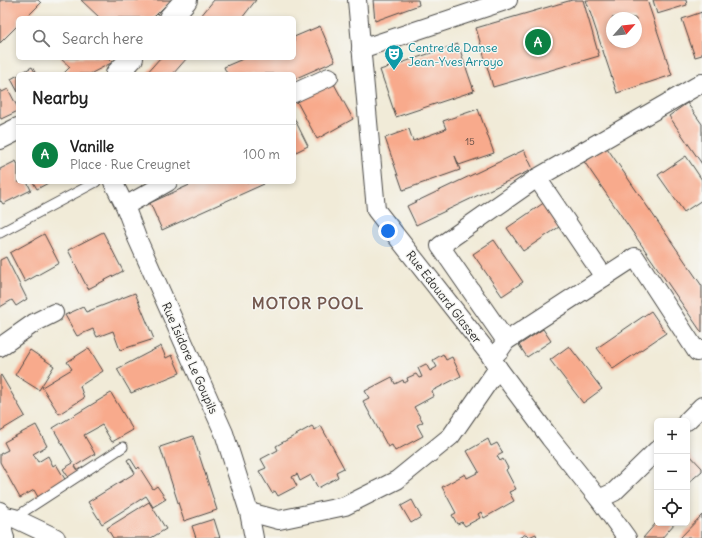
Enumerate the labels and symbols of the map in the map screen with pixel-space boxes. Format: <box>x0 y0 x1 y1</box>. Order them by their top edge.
north arrow <box>606 12 642 48</box>
pin: A <box>525 27 551 57</box>
place label: Centre de Danse Jean-Yves Arroyo <box>408 40 504 69</box>
theatre icon: Centre de Danse Jean-Yves Arroyo <box>383 43 405 71</box>
house number: 15 <box>465 135 475 148</box>
your location <box>378 221 398 241</box>
street label: Rue Edouard Glasser <box>403 248 485 346</box>
district label: MOTOR POOL <box>252 293 364 313</box>
street label: Rue Isidore Le Goupils <box>159 300 221 416</box>

